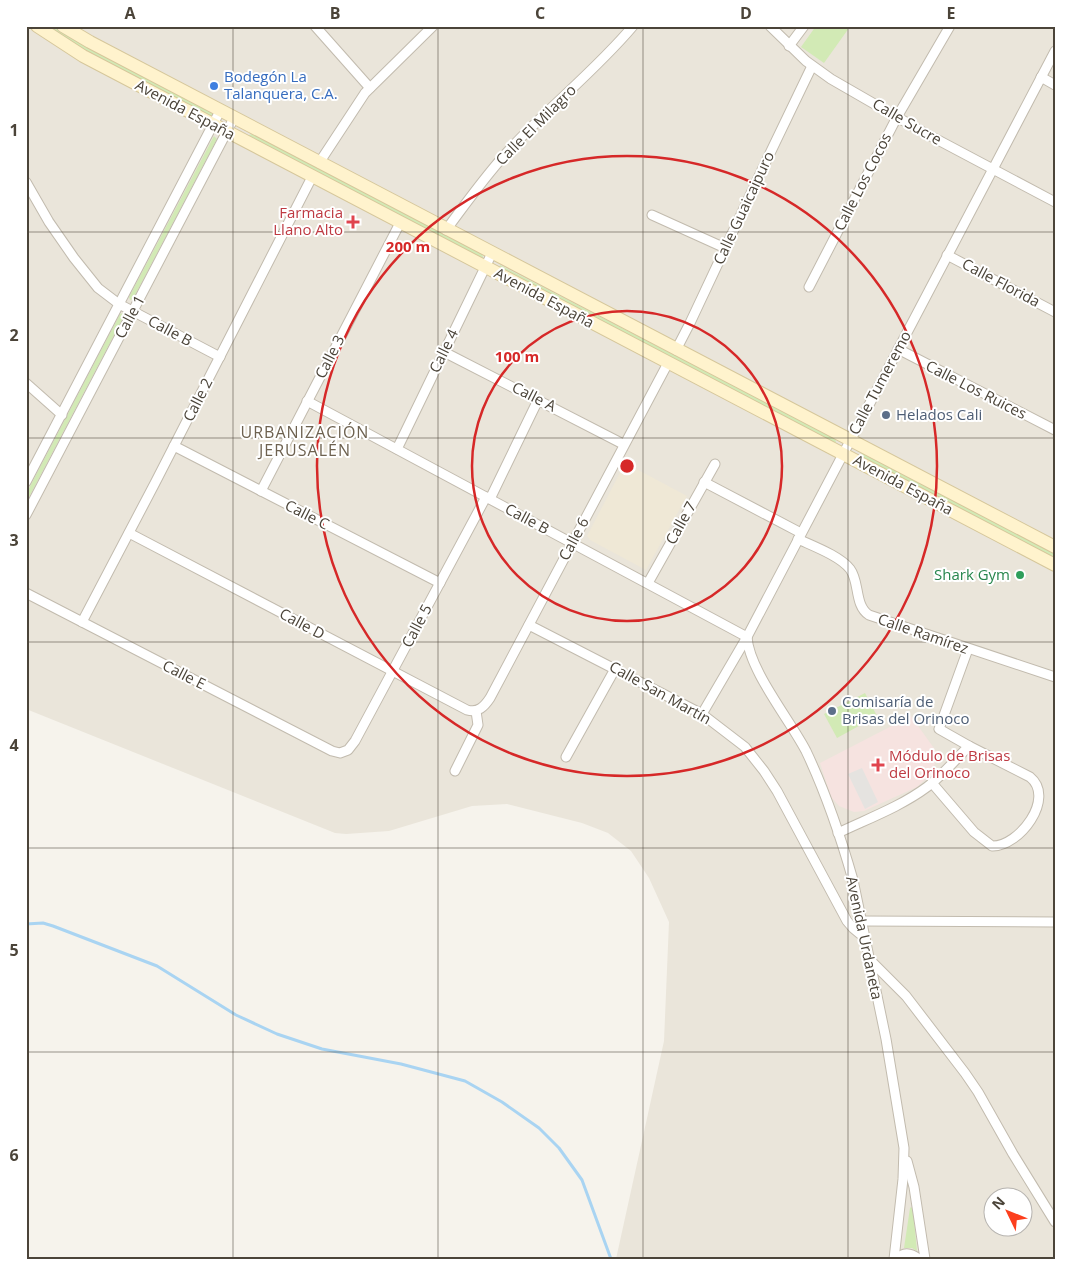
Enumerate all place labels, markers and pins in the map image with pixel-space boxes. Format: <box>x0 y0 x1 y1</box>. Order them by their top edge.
place label: Bodegón La Talanquera, C.A. <box>224 66 338 103</box>
marker: Bodegón La Talanquera, C.A. <box>208 80 220 92</box>
place label: Farmacia Llano Alto <box>273 202 343 239</box>
marker: Farmacia Llano Alto <box>347 216 359 228</box>
place label: Helados Cali <box>896 404 982 424</box>
marker: Helados Cali <box>880 409 892 421</box>
centre of rings <box>618 457 636 475</box>
place label: Shark Gym <box>934 564 1010 584</box>
marker: Shark Gym <box>1014 569 1026 581</box>
place label: Comisaría de Brisas del Orinoco <box>842 691 969 728</box>
marker: Comisaría de Brisas del Orinoco <box>826 705 838 717</box>
place label: Módulo de Brisas del Orinoco <box>889 745 1010 782</box>
marker: Módulo de Brisas del Orinoco <box>871 758 885 772</box>

